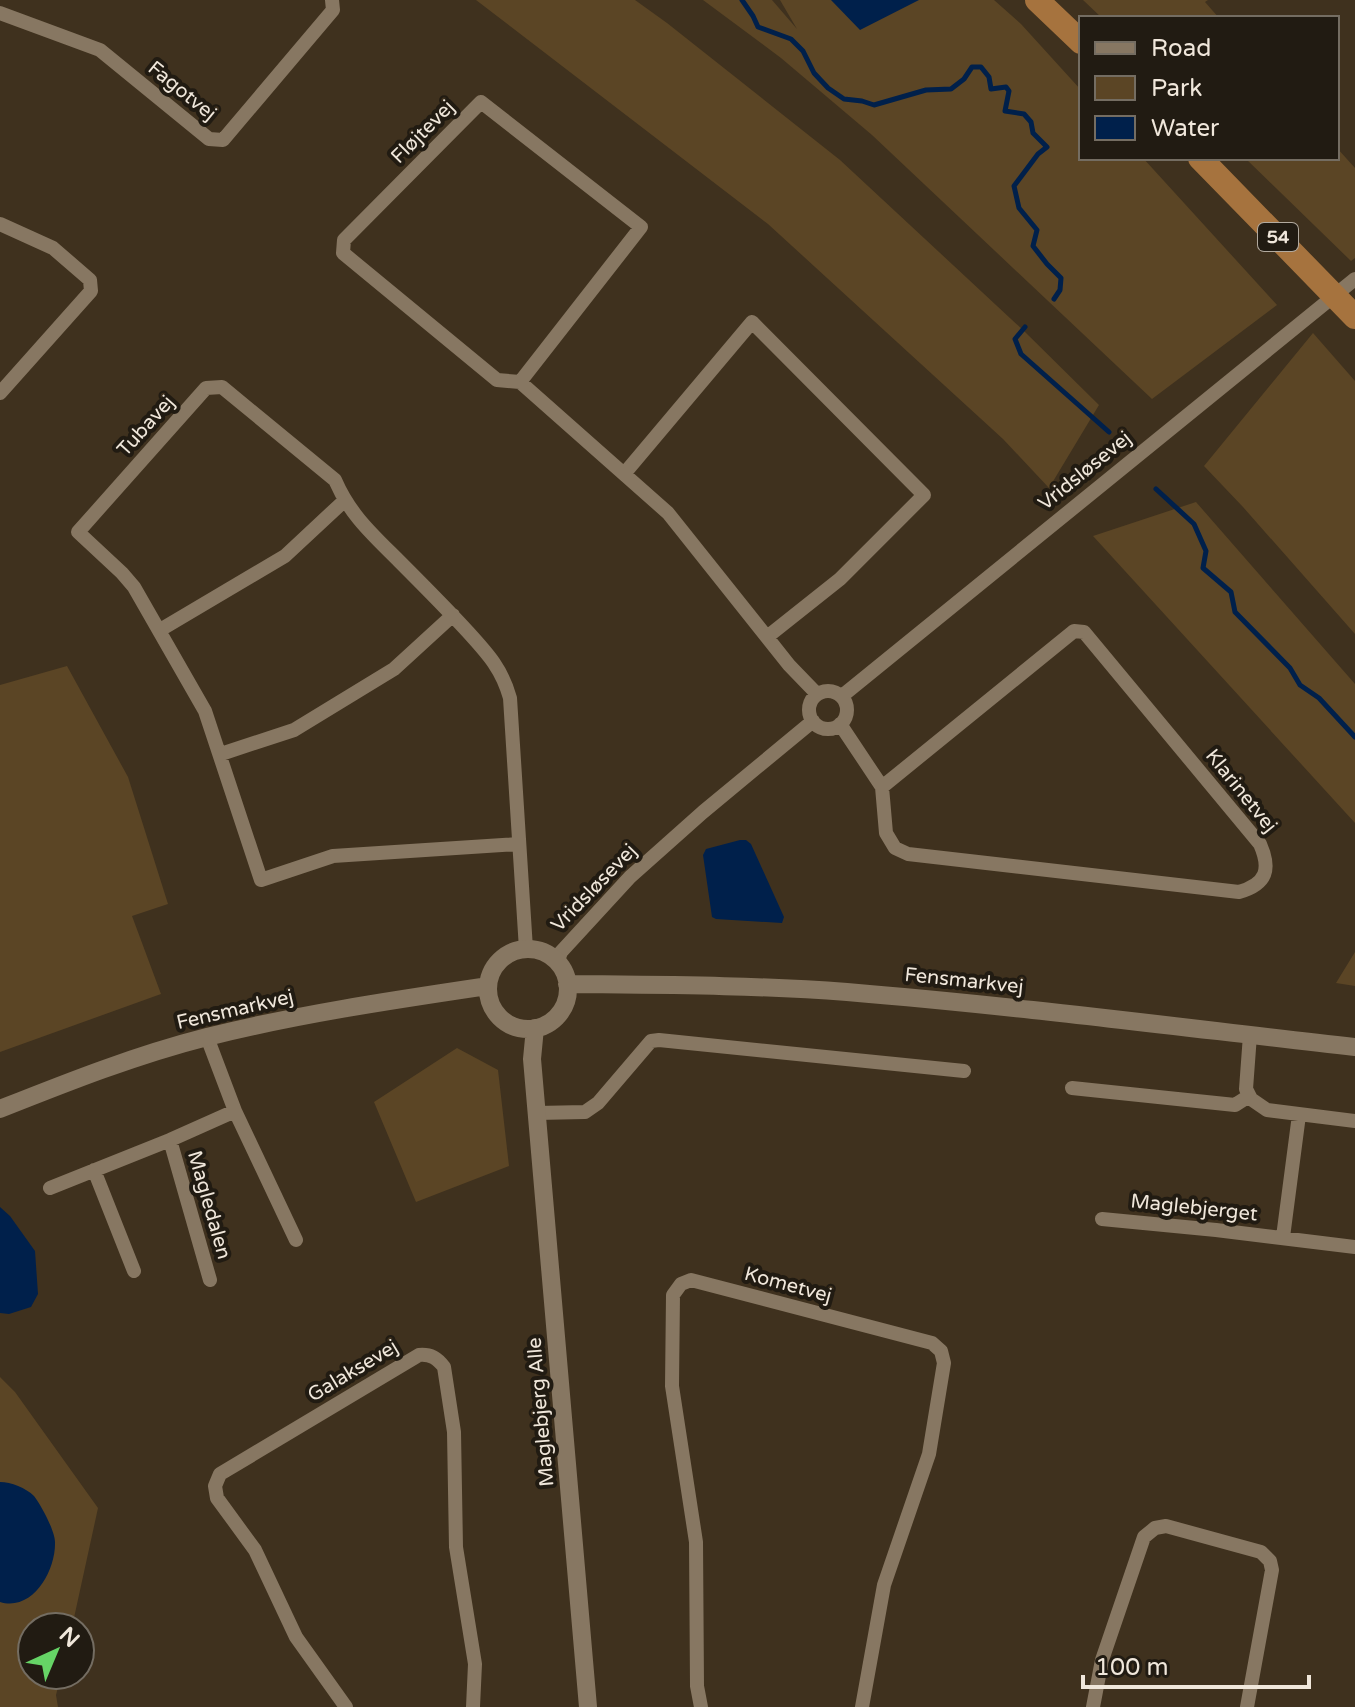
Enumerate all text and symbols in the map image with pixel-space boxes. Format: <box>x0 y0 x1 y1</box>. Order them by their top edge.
legend <box>1079 16 1339 160</box>
text: Road <box>1151 34 1211 63</box>
street label: Fagotvej <box>143 56 221 126</box>
text: Park <box>1151 74 1202 103</box>
street label: Fløjtevej <box>386 95 460 169</box>
text: Water <box>1151 114 1220 143</box>
road number: 54 <box>1258 223 1298 251</box>
street label: Tubavej <box>112 391 180 461</box>
street label: Vridsløsevej <box>1034 426 1136 516</box>
street label: Klarinetvej <box>1200 745 1282 837</box>
street label: Vridsløsevej <box>546 839 642 937</box>
street label: Fensmarkvej <box>903 963 1025 999</box>
street label: Fensmarkvej <box>174 985 296 1035</box>
street label: Magledalen <box>182 1148 236 1262</box>
street label: Maglebjerget <box>1129 1189 1259 1227</box>
street label: Kometvej <box>742 1262 834 1308</box>
street label: Galaksevej <box>303 1335 403 1407</box>
street label: Maglebjerg Alle <box>523 1336 559 1488</box>
north arrow <box>16 1611 96 1691</box>
text: N <box>54 1622 85 1653</box>
scale bar <box>1083 1639 1309 1689</box>
text: 100 m <box>1095 1653 1169 1682</box>

